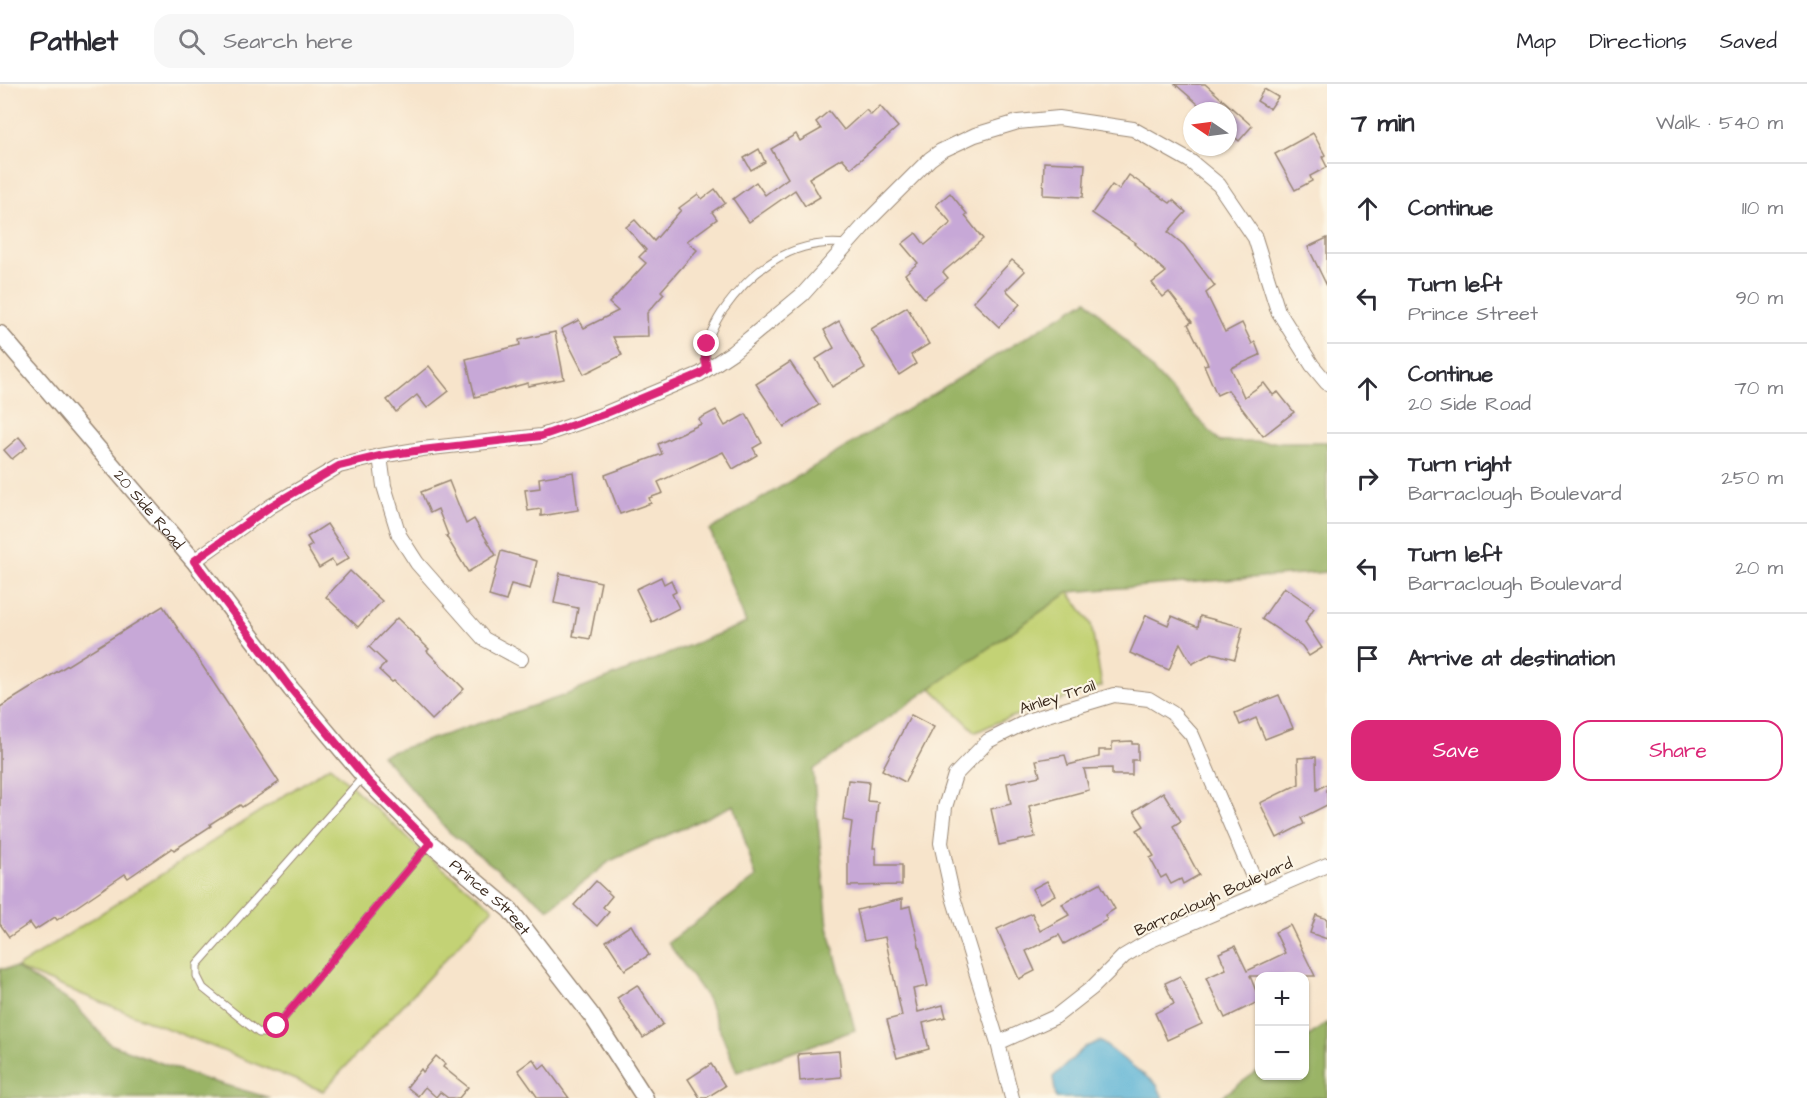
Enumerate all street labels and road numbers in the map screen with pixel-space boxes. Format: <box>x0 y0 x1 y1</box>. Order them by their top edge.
street label: 20 Side Road <box>108 465 189 554</box>
street label: Ainley Trail <box>1016 674 1099 721</box>
street label: Barraclough Boulevard <box>1131 852 1296 943</box>
street label: Prince Street <box>445 854 536 941</box>

